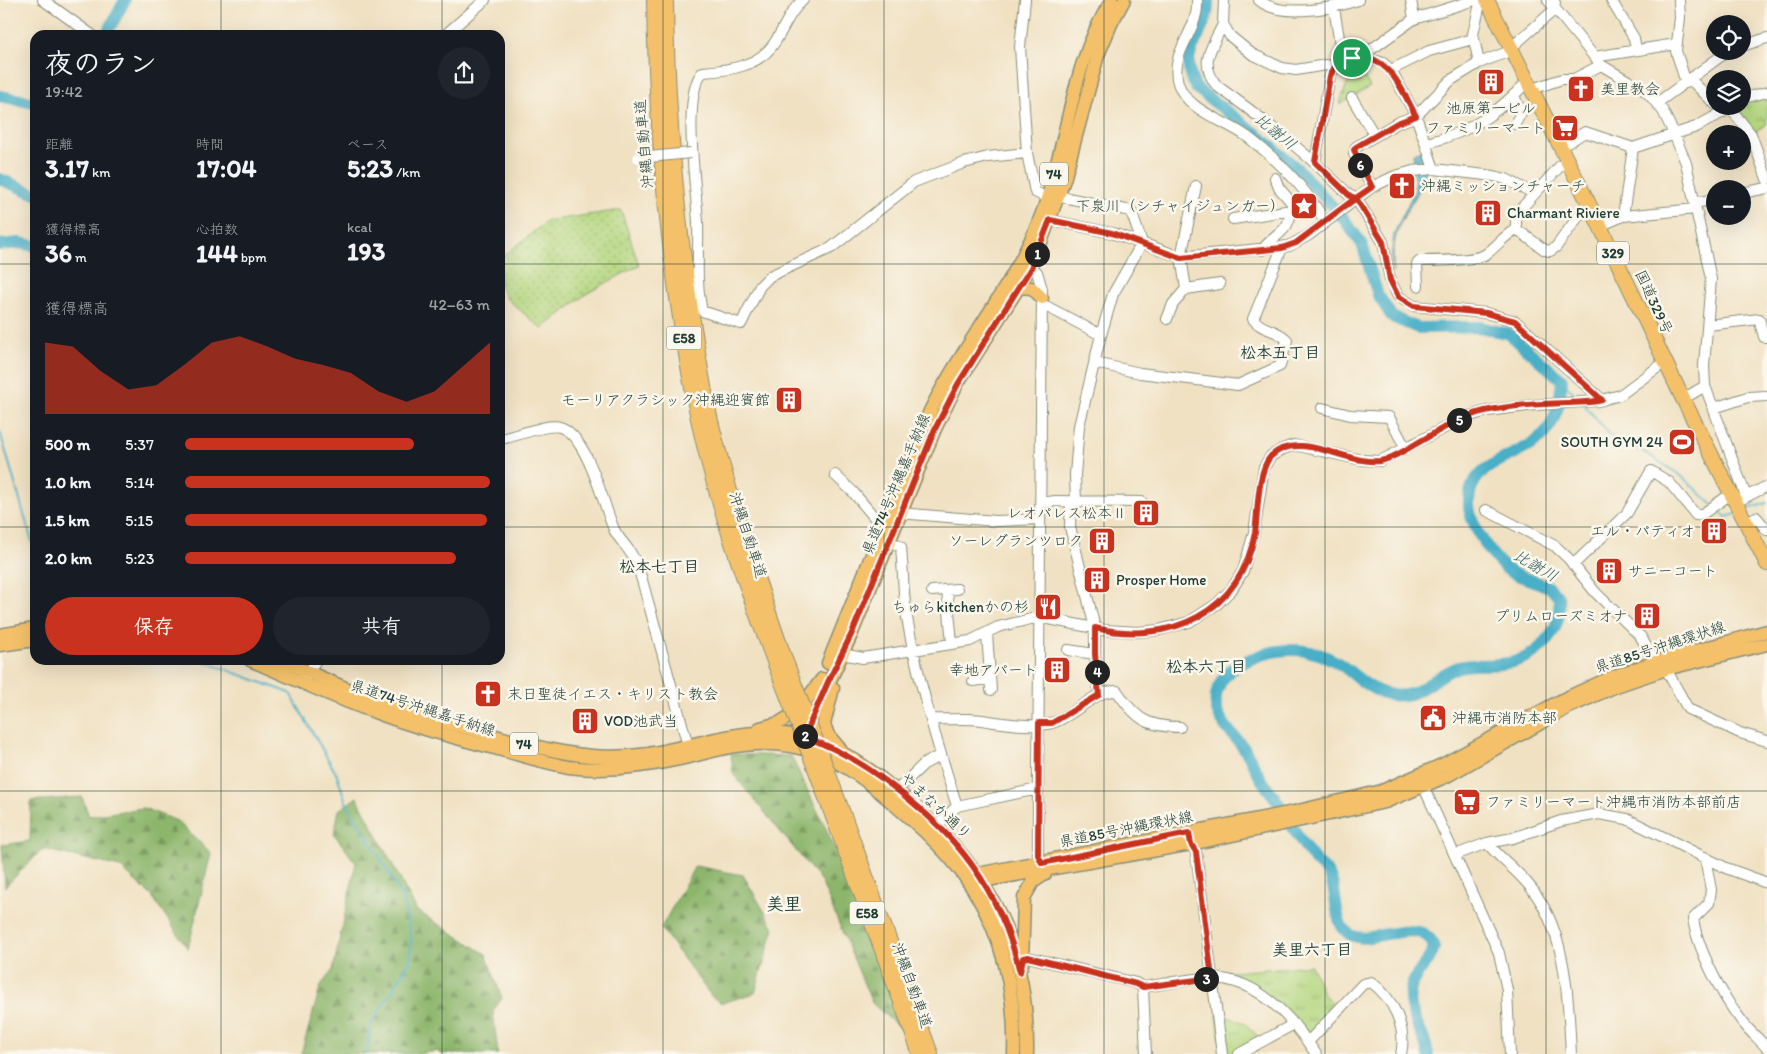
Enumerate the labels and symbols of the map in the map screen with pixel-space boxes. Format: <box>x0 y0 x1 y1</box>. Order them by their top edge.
pin <box>1331 37 1373 79</box>
building icon: 池原第一ビル <box>1476 67 1506 97</box>
church icon: 美里教会 <box>1566 74 1596 104</box>
place label: 美里教会 <box>1600 80 1660 98</box>
street label: 沖縄自動車道 <box>631 98 657 190</box>
place label: 池原第一ビル <box>1446 99 1536 117</box>
water label: 比謝川 <box>1251 109 1300 154</box>
supermarket icon: ファミリーマート <box>1550 113 1580 143</box>
place label: ファミリーマート <box>1426 119 1546 137</box>
pin: 6 <box>1348 152 1372 178</box>
road number: 74 <box>1040 162 1068 185</box>
church icon: 沖縄ミッションチャーチ <box>1387 171 1417 201</box>
place label: 沖縄ミッションチャーチ <box>1421 177 1585 195</box>
place icon: 下泉川（シチャイジュンガー） <box>1289 191 1319 221</box>
place label: 下泉川（シチャイジュンガー） <box>1076 197 1285 215</box>
building icon: Charmant Riviere <box>1473 198 1503 228</box>
place label: Charmant Riviere <box>1507 204 1620 222</box>
pin: 1 <box>1024 242 1050 266</box>
road number: 329 <box>1597 242 1629 264</box>
street label: 国道329号 <box>1631 267 1677 337</box>
road number: E58 <box>666 326 702 349</box>
district label: 松本五丁目 <box>1240 343 1320 362</box>
building icon: モーリアクラシック沖縄迎賓館 <box>774 385 804 415</box>
place label: モーリアクラシック沖縄迎賓館 <box>561 391 770 409</box>
pin: 5 <box>1446 408 1472 432</box>
street label: 県道74号沖縄嘉手納線 <box>858 411 934 557</box>
sports icon: SOUTH GYM 24 <box>1667 427 1697 457</box>
place label: SOUTH GYM 24 <box>1561 433 1663 451</box>
street label: 沖縄自動車道 <box>726 489 770 581</box>
building icon: レオパレス松本Ⅱ <box>1131 498 1161 528</box>
place label: レオパレス松本Ⅱ <box>1007 504 1127 522</box>
building icon: エル・パティオ <box>1699 516 1729 546</box>
place label: エル・パティオ <box>1590 522 1695 540</box>
building icon: ソーレグランツロク <box>1087 526 1117 556</box>
place label: ソーレグランツロク <box>949 532 1083 550</box>
water label: 比謝川 <box>1510 545 1561 586</box>
building icon: サニーコート <box>1594 556 1624 586</box>
district label: 松本七丁目 <box>619 557 699 576</box>
place label: サニーコート <box>1628 562 1718 580</box>
building icon: Prosper Home <box>1082 565 1112 595</box>
place label: Prosper Home <box>1116 571 1207 589</box>
restaurant icon: ちゅらkitchenかの杉 <box>1033 592 1063 622</box>
place label: ちゅらkitchenかの杉 <box>892 598 1029 616</box>
building icon: プリムローズミオナ <box>1632 601 1662 631</box>
place label: プリムローズミオナ <box>1494 607 1628 625</box>
street label: 県道85号沖縄環状線 <box>1592 617 1728 677</box>
building icon: 幸地アパート <box>1042 655 1072 685</box>
district label: 松本六丁目 <box>1166 657 1246 676</box>
pin: 4 <box>1084 660 1110 684</box>
place label: 幸地アパート <box>949 661 1038 679</box>
street label: 県道74号沖縄嘉手納線 <box>348 676 498 740</box>
church icon: 末日聖徒イエス・キリスト教会 <box>473 679 503 709</box>
place label: 末日聖徒イエス・キリスト教会 <box>507 685 718 703</box>
public building icon: 沖縄市消防本部 <box>1418 703 1448 733</box>
building icon: VOD池武当 <box>570 706 600 736</box>
place label: 沖縄市消防本部 <box>1452 709 1557 727</box>
place label: VOD池武当 <box>604 712 678 730</box>
pin: 2 <box>792 724 818 748</box>
road number: 74 <box>510 732 538 756</box>
street label: やまなか通り <box>897 769 975 843</box>
supermarket icon: ファミリーマート沖縄市消防本部前店 <box>1452 787 1482 817</box>
place label: ファミリーマート沖縄市消防本部前店 <box>1486 793 1741 811</box>
street label: 県道85号沖縄環状線 <box>1057 807 1195 851</box>
district label: 美里 <box>766 893 802 915</box>
road number: E58 <box>850 901 884 924</box>
street label: 沖縄自動車道 <box>888 940 936 1030</box>
district label: 美里六丁目 <box>1272 940 1352 959</box>
pin: 3 <box>1194 966 1218 992</box>

